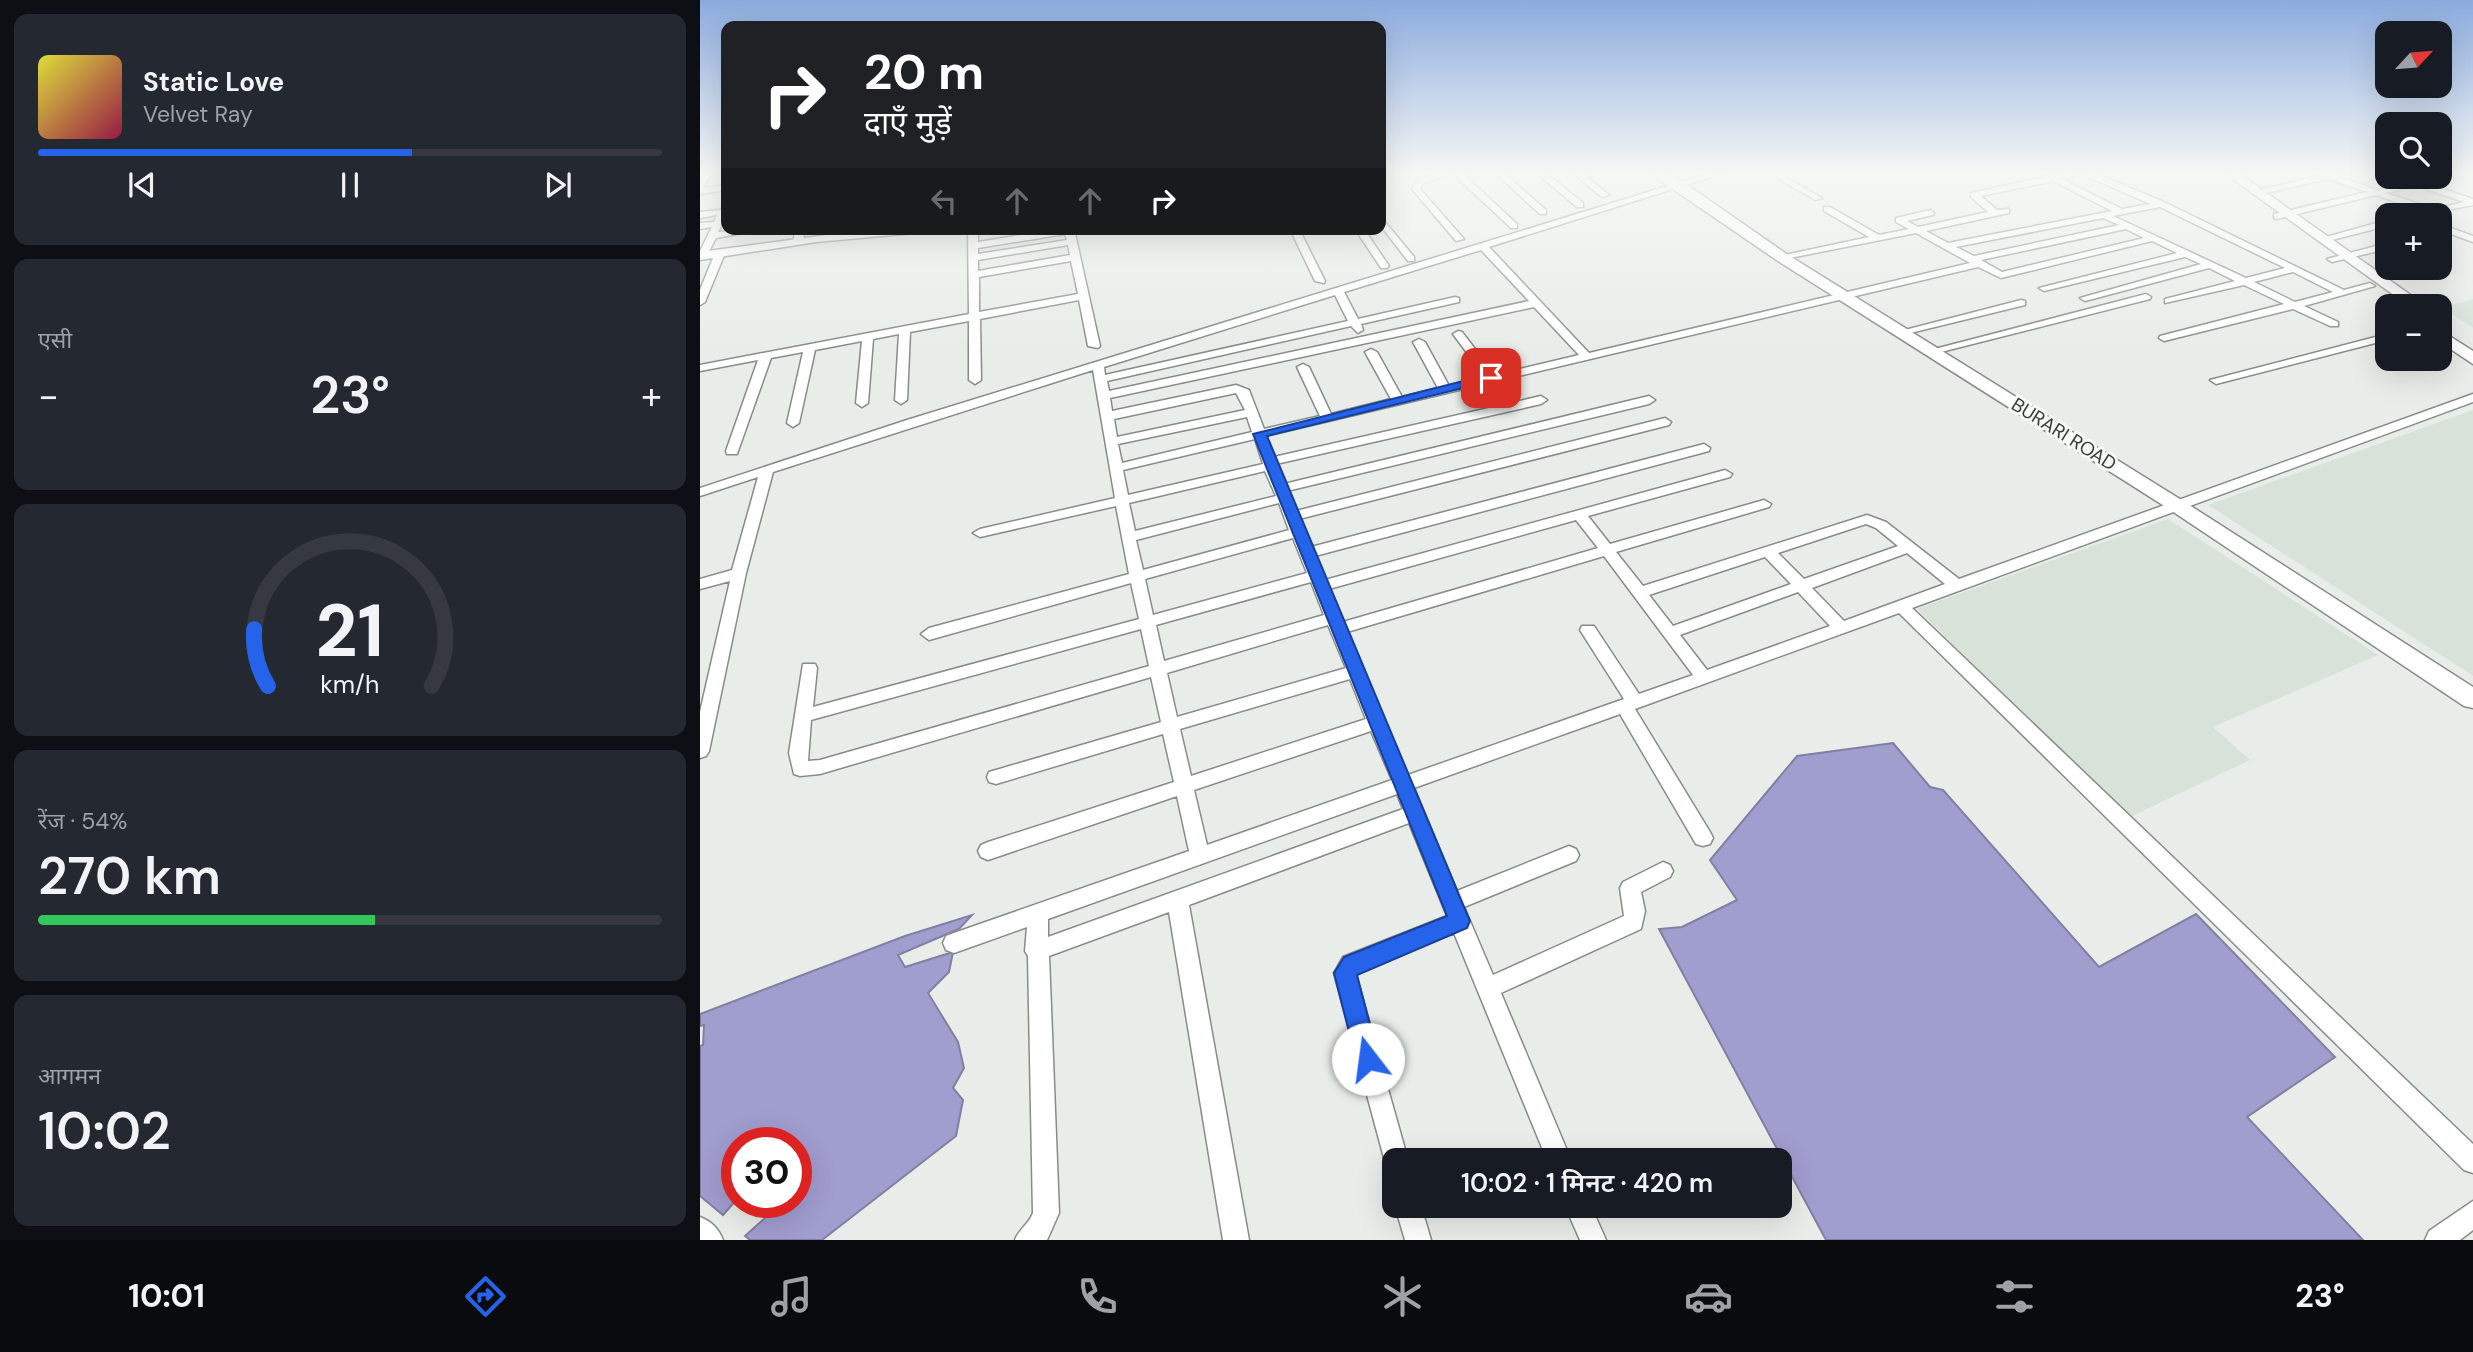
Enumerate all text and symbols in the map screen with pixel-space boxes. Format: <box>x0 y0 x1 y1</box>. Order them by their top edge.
north arrow <box>2375 21 2452 98</box>
map controls <box>2375 21 2452 371</box>
text: 20 m <box>864 40 984 104</box>
icon: right <box>749 49 840 140</box>
text: Static Love <box>143 65 284 99</box>
text: Velvet Ray <box>143 99 253 129</box>
text: दाएँ मुड़ें <box>864 102 952 144</box>
button: search <box>2375 112 2452 189</box>
icon: previous <box>123 166 161 204</box>
icon: pause <box>331 166 369 204</box>
icon: next <box>539 166 577 204</box>
icon: left <box>925 182 963 220</box>
icon: ahead <box>998 182 1036 220</box>
icon: ahead <box>1071 182 1109 220</box>
icon: right <box>1144 182 1182 220</box>
button: + <box>2375 203 2452 280</box>
button: − <box>2375 294 2452 371</box>
text: एसी <box>38 325 72 355</box>
pin <box>1461 348 1521 408</box>
icon: arrive <box>1472 359 1510 397</box>
text: 23° <box>310 361 390 429</box>
text: − <box>38 371 59 421</box>
text: + <box>641 371 662 421</box>
street label: BURARI ROAD <box>2007 392 2121 476</box>
text: 21 <box>316 584 384 679</box>
text: km/h <box>320 668 380 701</box>
text: रेंज · 54% <box>38 806 127 836</box>
text: 270 km <box>38 842 221 910</box>
position arrow <box>1331 1022 1405 1096</box>
text: आगमन <box>38 1061 101 1091</box>
text: 10:02 <box>38 1097 171 1165</box>
speed limit sign: 30 <box>721 1127 812 1218</box>
text: 10:02 · 1 मिनट · 420 m <box>1461 1166 1713 1200</box>
icon: directions <box>461 1272 510 1321</box>
icon: music <box>767 1272 816 1321</box>
icon: phone <box>1073 1272 1122 1321</box>
icon: climate <box>1378 1272 1427 1321</box>
icon: car <box>1684 1272 1733 1321</box>
icon: filters <box>1990 1272 2039 1321</box>
text: 10:01 <box>128 1275 205 1317</box>
text: 23° <box>2295 1275 2345 1317</box>

